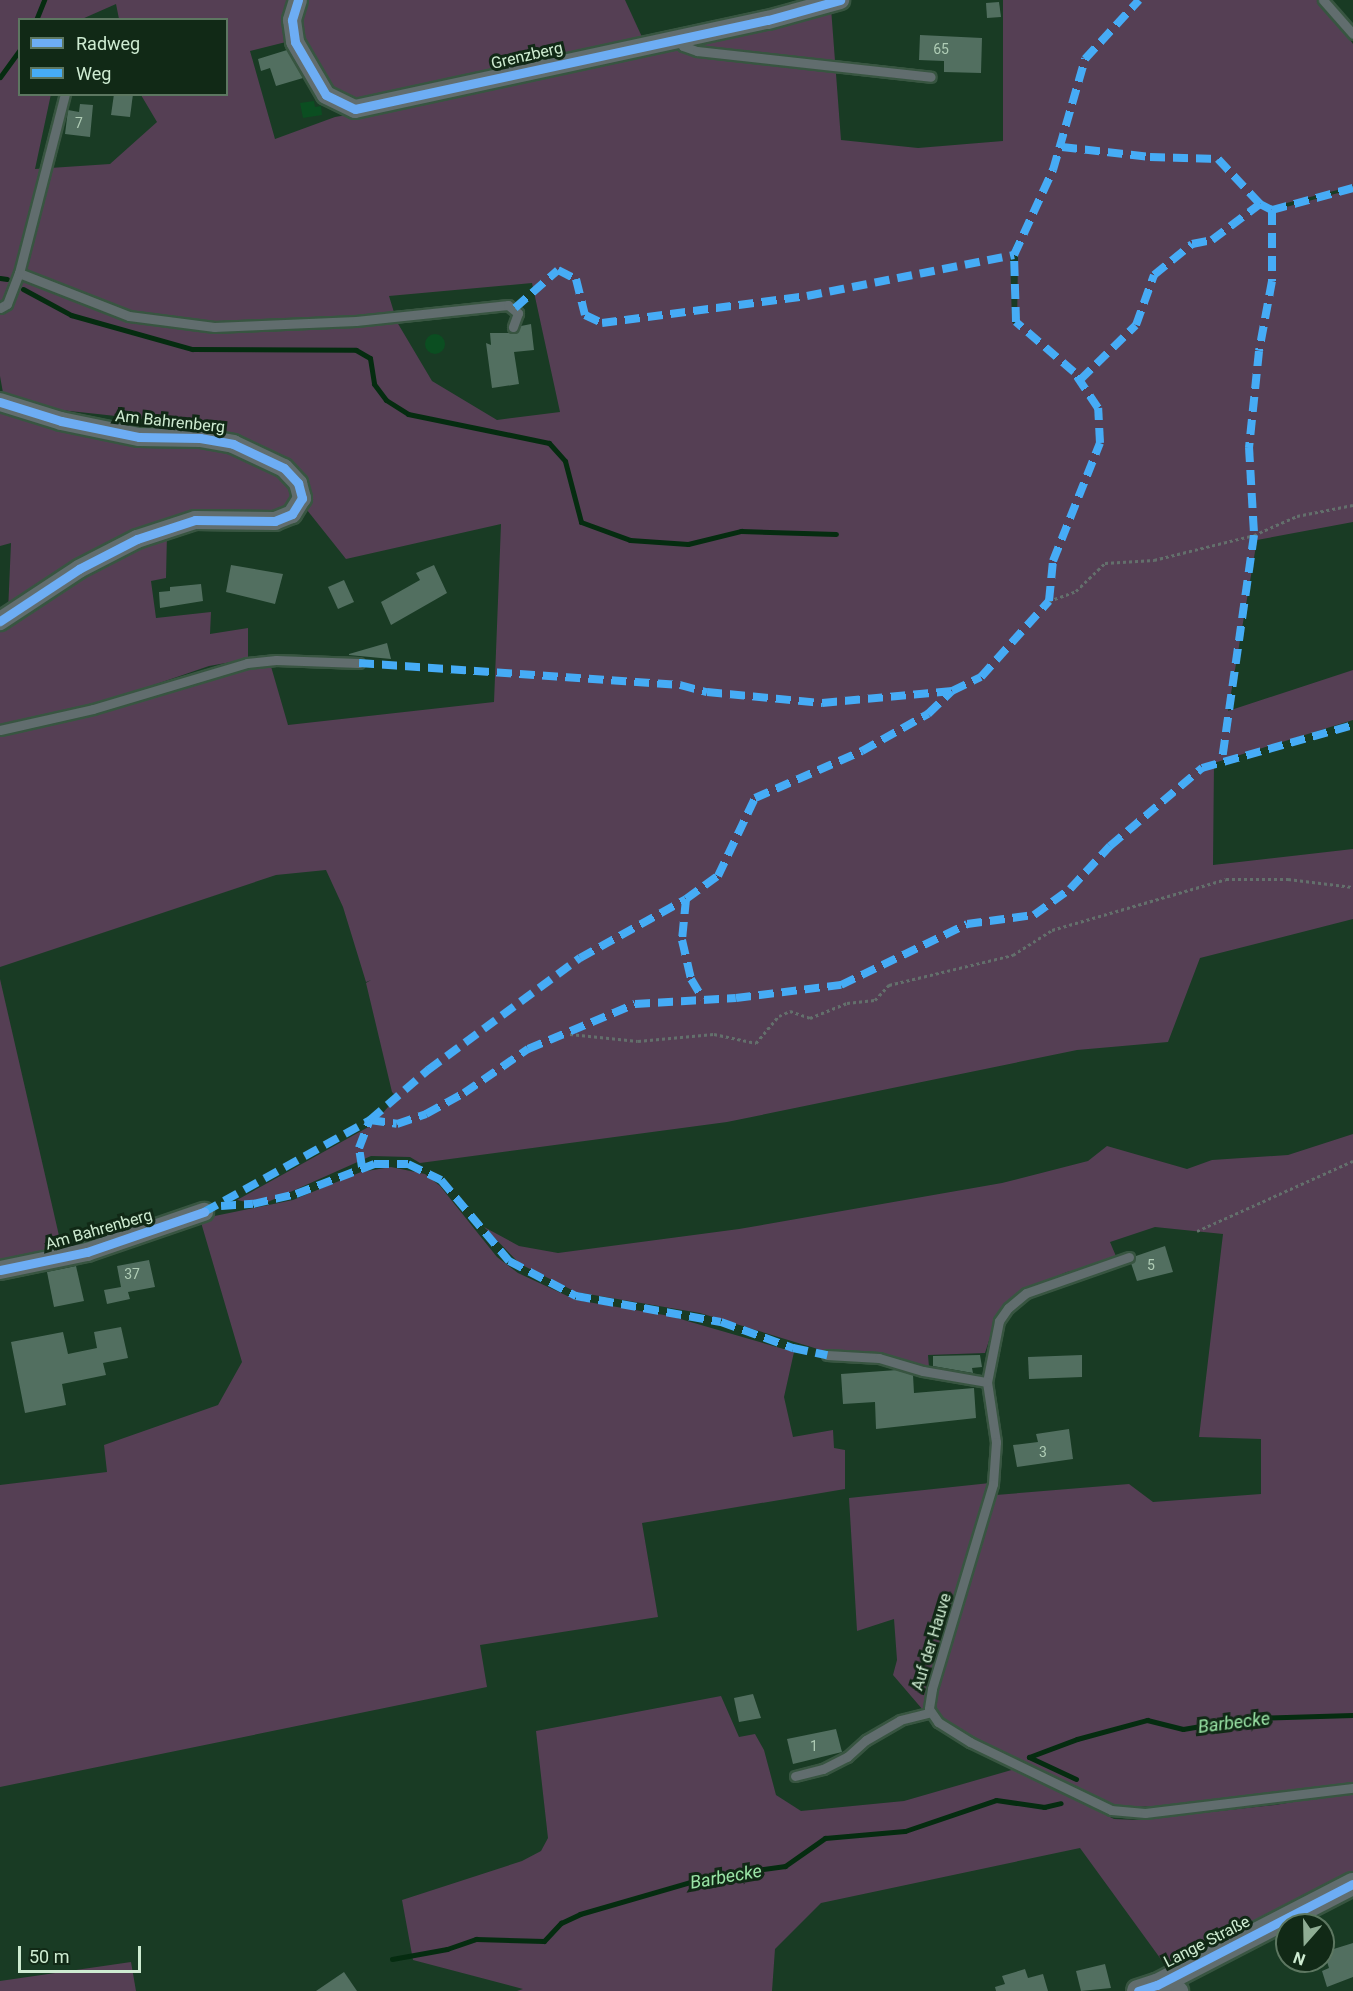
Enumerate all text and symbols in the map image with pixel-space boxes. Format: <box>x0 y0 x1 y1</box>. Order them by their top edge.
legend <box>18 18 228 96</box>
text: Radweg <box>76 33 140 54</box>
street label: Grenzberg <box>489 38 565 74</box>
house number: 65 <box>933 41 949 57</box>
text: Weg <box>76 63 111 84</box>
house number: 7 <box>75 115 83 131</box>
street label: Am Bahrenberg <box>114 407 226 437</box>
street label: Am Bahrenberg <box>43 1206 155 1254</box>
house number: 5 <box>1147 1257 1155 1273</box>
house number: 37 <box>124 1266 140 1282</box>
house number: 3 <box>1039 1444 1047 1460</box>
street label: Auf der Hauve <box>908 1591 956 1693</box>
water label: Barbecke <box>1197 1708 1271 1738</box>
house number: 1 <box>810 1738 818 1754</box>
water label: Barbecke <box>688 1860 764 1894</box>
street label: Lange Straße <box>1161 1912 1253 1972</box>
north arrow <box>1275 1913 1335 1973</box>
scale bar <box>21 1934 144 1972</box>
text: 50 m <box>29 1946 69 1967</box>
text: N <box>1291 1948 1308 1969</box>

